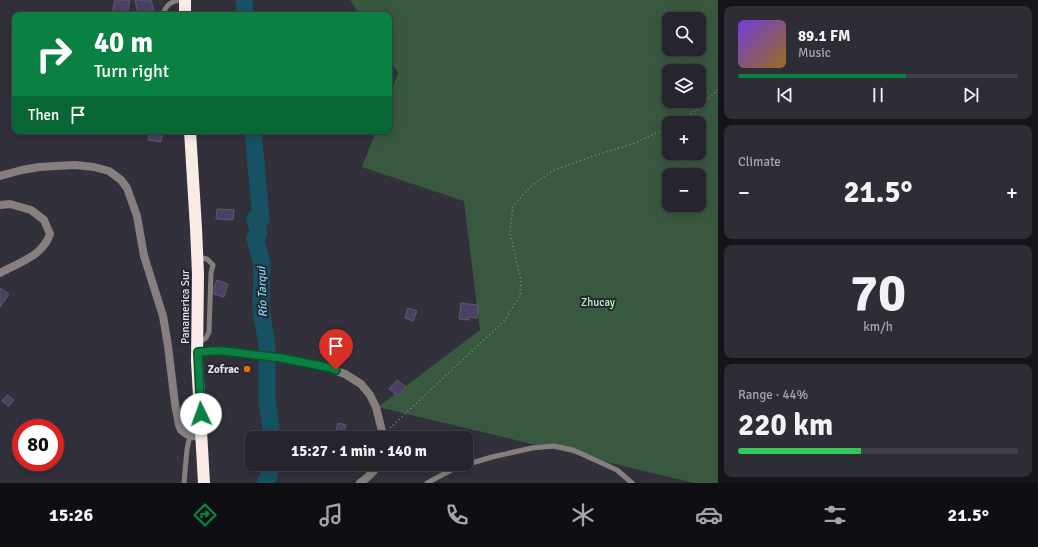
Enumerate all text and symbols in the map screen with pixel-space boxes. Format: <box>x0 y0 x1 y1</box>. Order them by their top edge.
map controls <box>662 12 706 212</box>
button: search <box>662 12 706 56</box>
text: 40 m <box>94 26 153 60</box>
text: 89.1 FM <box>798 27 850 45</box>
icon: right <box>28 28 80 80</box>
text: Music <box>798 45 831 61</box>
text: Turn right <box>94 60 169 82</box>
button: layers <box>662 64 706 108</box>
icon: previous <box>774 84 796 106</box>
icon: pause <box>867 84 889 106</box>
icon: next <box>960 84 982 106</box>
icon: arrive <box>67 104 89 126</box>
text: Then <box>28 106 59 124</box>
button: + <box>662 116 706 160</box>
text: Climate <box>738 154 781 170</box>
button: − <box>662 168 706 212</box>
text: 21.5° <box>843 174 913 211</box>
text: − <box>738 179 750 206</box>
text: + <box>1006 179 1018 206</box>
text: 70 <box>850 261 906 325</box>
water label: Río Tarqui <box>254 265 271 318</box>
street label: Panamerica Sur <box>179 270 192 344</box>
park label: Zhucay <box>581 296 616 309</box>
text: km/h <box>863 319 893 335</box>
pin <box>319 329 353 370</box>
icon: arrive <box>325 335 347 357</box>
place label: Zofrac <box>208 363 239 376</box>
marker: Zofrac <box>242 364 252 374</box>
text: Range · 44% <box>738 387 808 403</box>
position arrow <box>180 393 222 435</box>
text: 220 km <box>738 407 833 444</box>
speed limit sign: 80 <box>12 419 64 471</box>
text: 15:27 · 1 min · 140 m <box>291 442 427 460</box>
icon: directions <box>191 501 219 529</box>
icon: music <box>317 501 345 529</box>
icon: phone <box>443 501 471 529</box>
icon: climate <box>569 501 597 529</box>
icon: car <box>695 501 723 529</box>
icon: filters <box>821 501 849 529</box>
text: 15:26 <box>49 504 93 526</box>
text: 21.5° <box>947 504 989 526</box>

